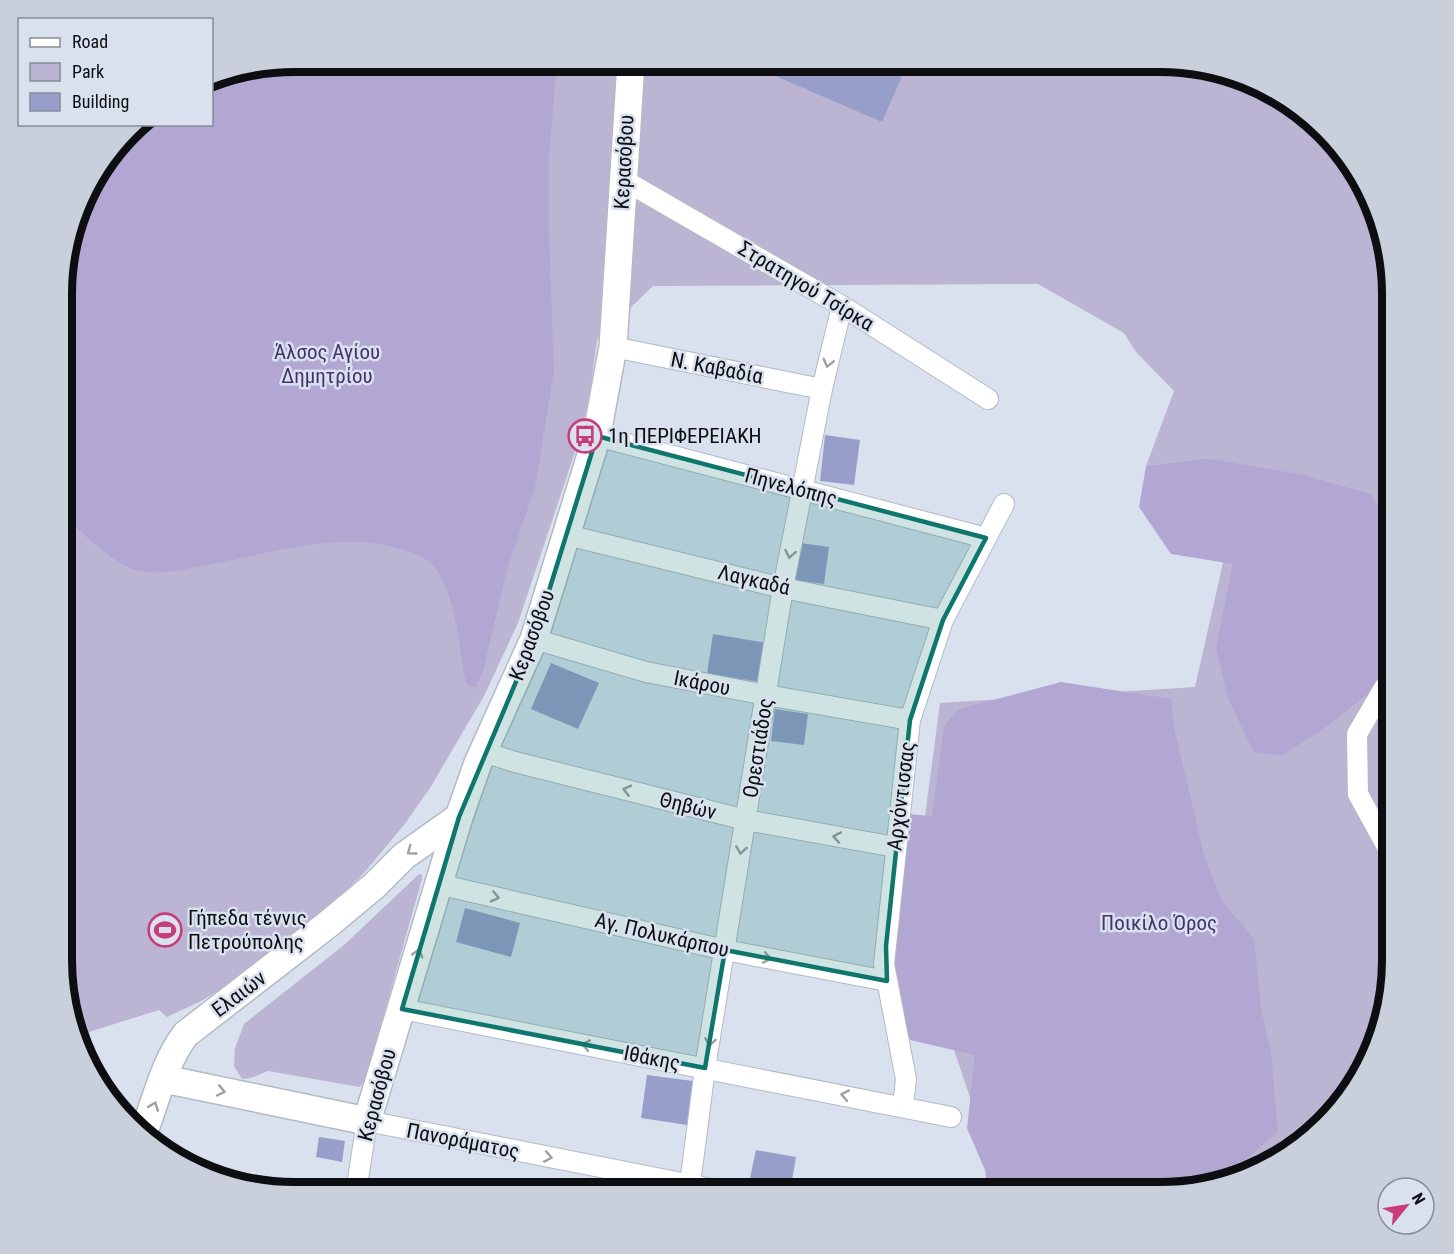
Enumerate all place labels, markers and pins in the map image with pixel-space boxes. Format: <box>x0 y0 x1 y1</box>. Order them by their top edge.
bus stop icon: 1η ΠΕΡΙΦΕΡΕΙΑΚΗ <box>567 418 603 454</box>
place label: 1η ΠΕΡΙΦΕΡΕΙΑΚΗ <box>608 424 762 448</box>
place label: Γήπεδα τέννις Πετρούπολης <box>188 906 307 954</box>
sports icon: Γήπεδα τέννις Πετρούπολης <box>147 912 183 948</box>

